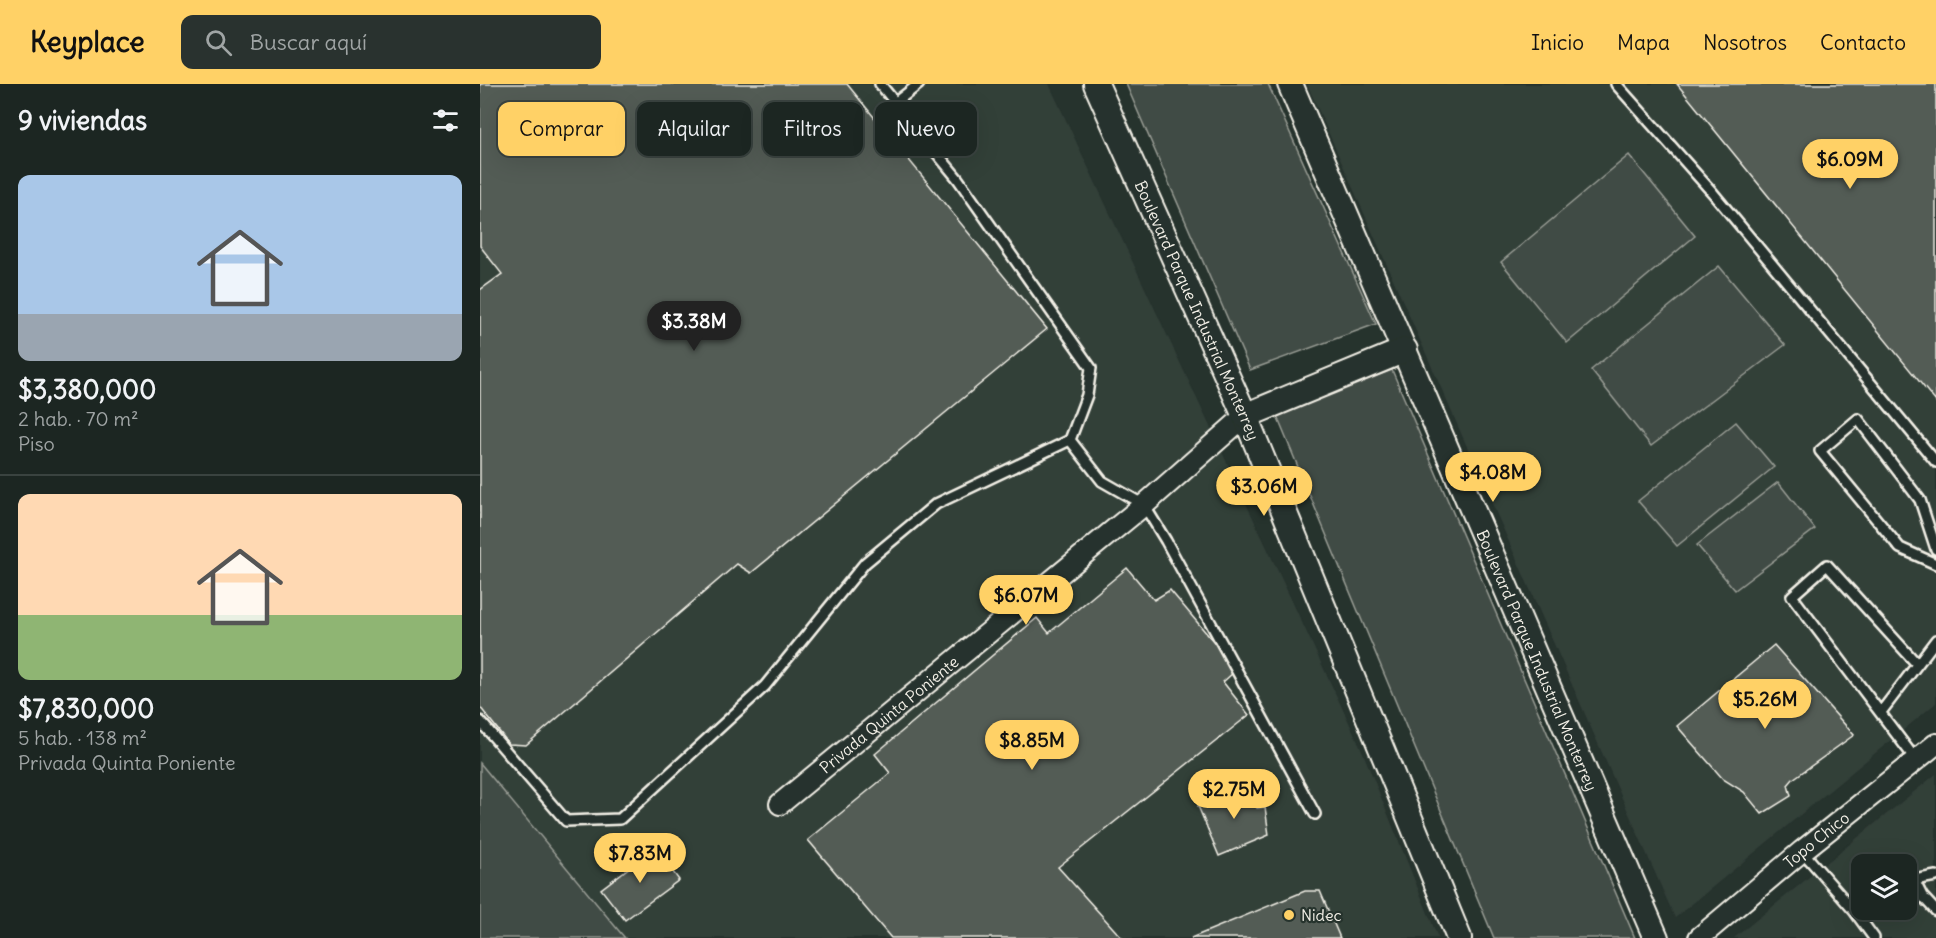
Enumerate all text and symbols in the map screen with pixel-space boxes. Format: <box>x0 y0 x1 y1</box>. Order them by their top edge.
search box <box>181 15 601 69</box>
text: Keyplace <box>30 24 145 60</box>
icon: search <box>202 26 235 59</box>
text: Buscar aquí <box>250 28 367 56</box>
text: Inicio <box>1531 29 1584 56</box>
text: Mapa <box>1617 29 1670 56</box>
text: Nosotros <box>1703 29 1787 56</box>
text: Contacto <box>1820 29 1906 56</box>
chip: Comprar <box>498 102 625 156</box>
chip: Alquilar <box>637 102 751 156</box>
chip: Filtros <box>763 102 863 156</box>
chip: Nuevo <box>875 102 977 156</box>
text: 9 viviendas <box>18 104 147 137</box>
icon: filters <box>429 104 462 137</box>
pin: $6.09M <box>1801 139 1899 190</box>
text: $6.09M <box>1816 146 1884 171</box>
street label: Boulevard Parque Industrial Monterrey <box>1131 177 1264 443</box>
icon: home <box>186 214 294 322</box>
pin: $3.38M <box>645 301 743 352</box>
text: $3.38M <box>661 308 727 333</box>
text: $3,380,000 <box>18 373 156 406</box>
text: 2 hab. · 70 m² <box>18 406 139 431</box>
text: Piso <box>18 431 55 456</box>
pin: $4.08M <box>1444 452 1542 503</box>
text: $4.08M <box>1459 459 1527 484</box>
pin: $3.06M <box>1215 466 1313 517</box>
text: $3.06M <box>1230 473 1298 498</box>
street label: Boulevard Parque Industrial Monterrey <box>1472 527 1602 794</box>
icon: home <box>186 533 294 641</box>
pin: $6.07M <box>977 575 1075 626</box>
text: $6.07M <box>993 582 1059 607</box>
street label: Privada Quinta Poniente <box>815 652 963 777</box>
pin: $5.26M <box>1716 679 1814 730</box>
text: $5.26M <box>1732 686 1798 711</box>
text: $7,830,000 <box>18 692 154 725</box>
pin: $8.85M <box>983 720 1081 771</box>
text: 5 hab. · 138 m² <box>18 725 147 750</box>
text: $8.85M <box>999 727 1065 752</box>
text: Privada Quinta Poniente <box>18 750 235 775</box>
pin: $2.75M <box>1185 769 1283 820</box>
text: $2.75M <box>1202 776 1266 801</box>
street label: Topo Chico <box>1779 807 1853 872</box>
pin: $7.83M <box>591 833 689 884</box>
text: $7.83M <box>608 840 672 865</box>
map controls <box>1851 854 1917 920</box>
button: layers <box>1851 854 1917 920</box>
place label: Nidec <box>1301 905 1342 925</box>
marker: Nidec <box>1282 908 1296 922</box>

